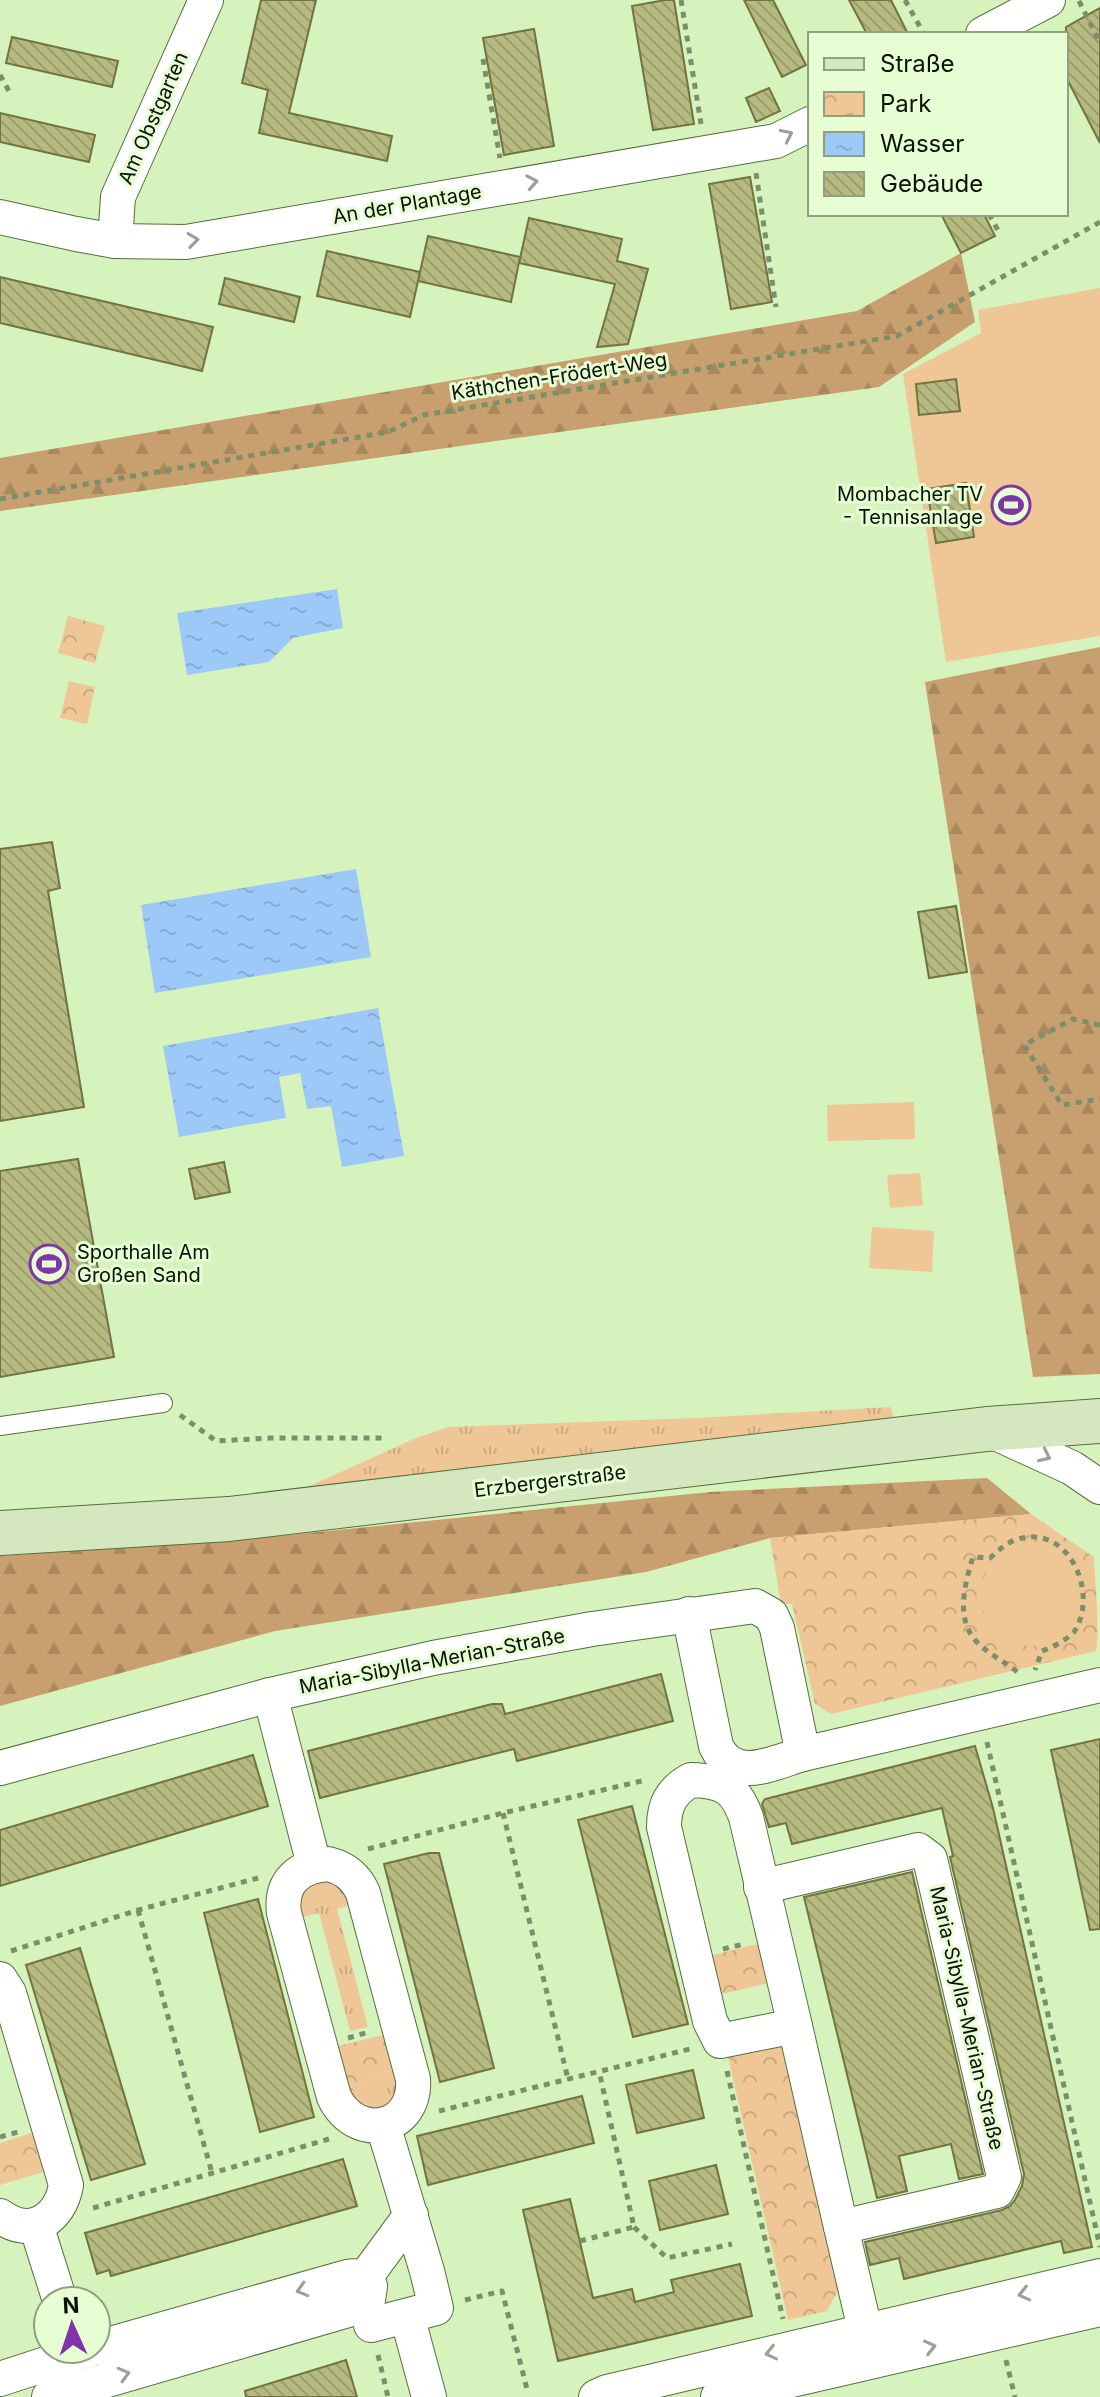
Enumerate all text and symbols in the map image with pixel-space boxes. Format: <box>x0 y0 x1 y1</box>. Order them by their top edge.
legend <box>808 32 1068 216</box>
street label: Am Obstgarten <box>113 48 193 188</box>
text: Straße <box>880 49 955 78</box>
text: Park <box>880 89 931 118</box>
one-way arrow <box>779 129 794 145</box>
text: Wasser <box>880 129 964 158</box>
text: Gebäude <box>880 169 983 198</box>
one-way arrow <box>525 175 539 192</box>
street label: An der Plantage <box>331 179 483 229</box>
one-way arrow <box>186 232 200 249</box>
street label: Käthchen-Frödert-Weg <box>449 347 669 405</box>
place label: Mombacher TV - Tennisanlage <box>837 482 983 529</box>
sports icon: Mombacher TV - Tennisanlage <box>990 484 1032 526</box>
place label: Sporthalle Am Großen Sand <box>77 1240 210 1287</box>
sports icon: Sporthalle Am Großen Sand <box>28 1243 70 1285</box>
one-way arrow <box>1037 1446 1051 1462</box>
street label: Erzbergerstraße <box>473 1460 627 1502</box>
street label: Maria-Sibylla-Merian-Straße <box>297 1623 567 1699</box>
street label: Maria-Sibylla-Merian-Straße <box>925 1884 1009 2152</box>
one-way arrow <box>296 2280 310 2297</box>
north arrow <box>32 2285 112 2365</box>
one-way arrow <box>1018 2285 1031 2302</box>
text: N <box>62 2292 80 2318</box>
one-way arrow <box>923 2340 937 2357</box>
one-way arrow <box>765 2344 778 2361</box>
one-way arrow <box>116 2367 130 2383</box>

